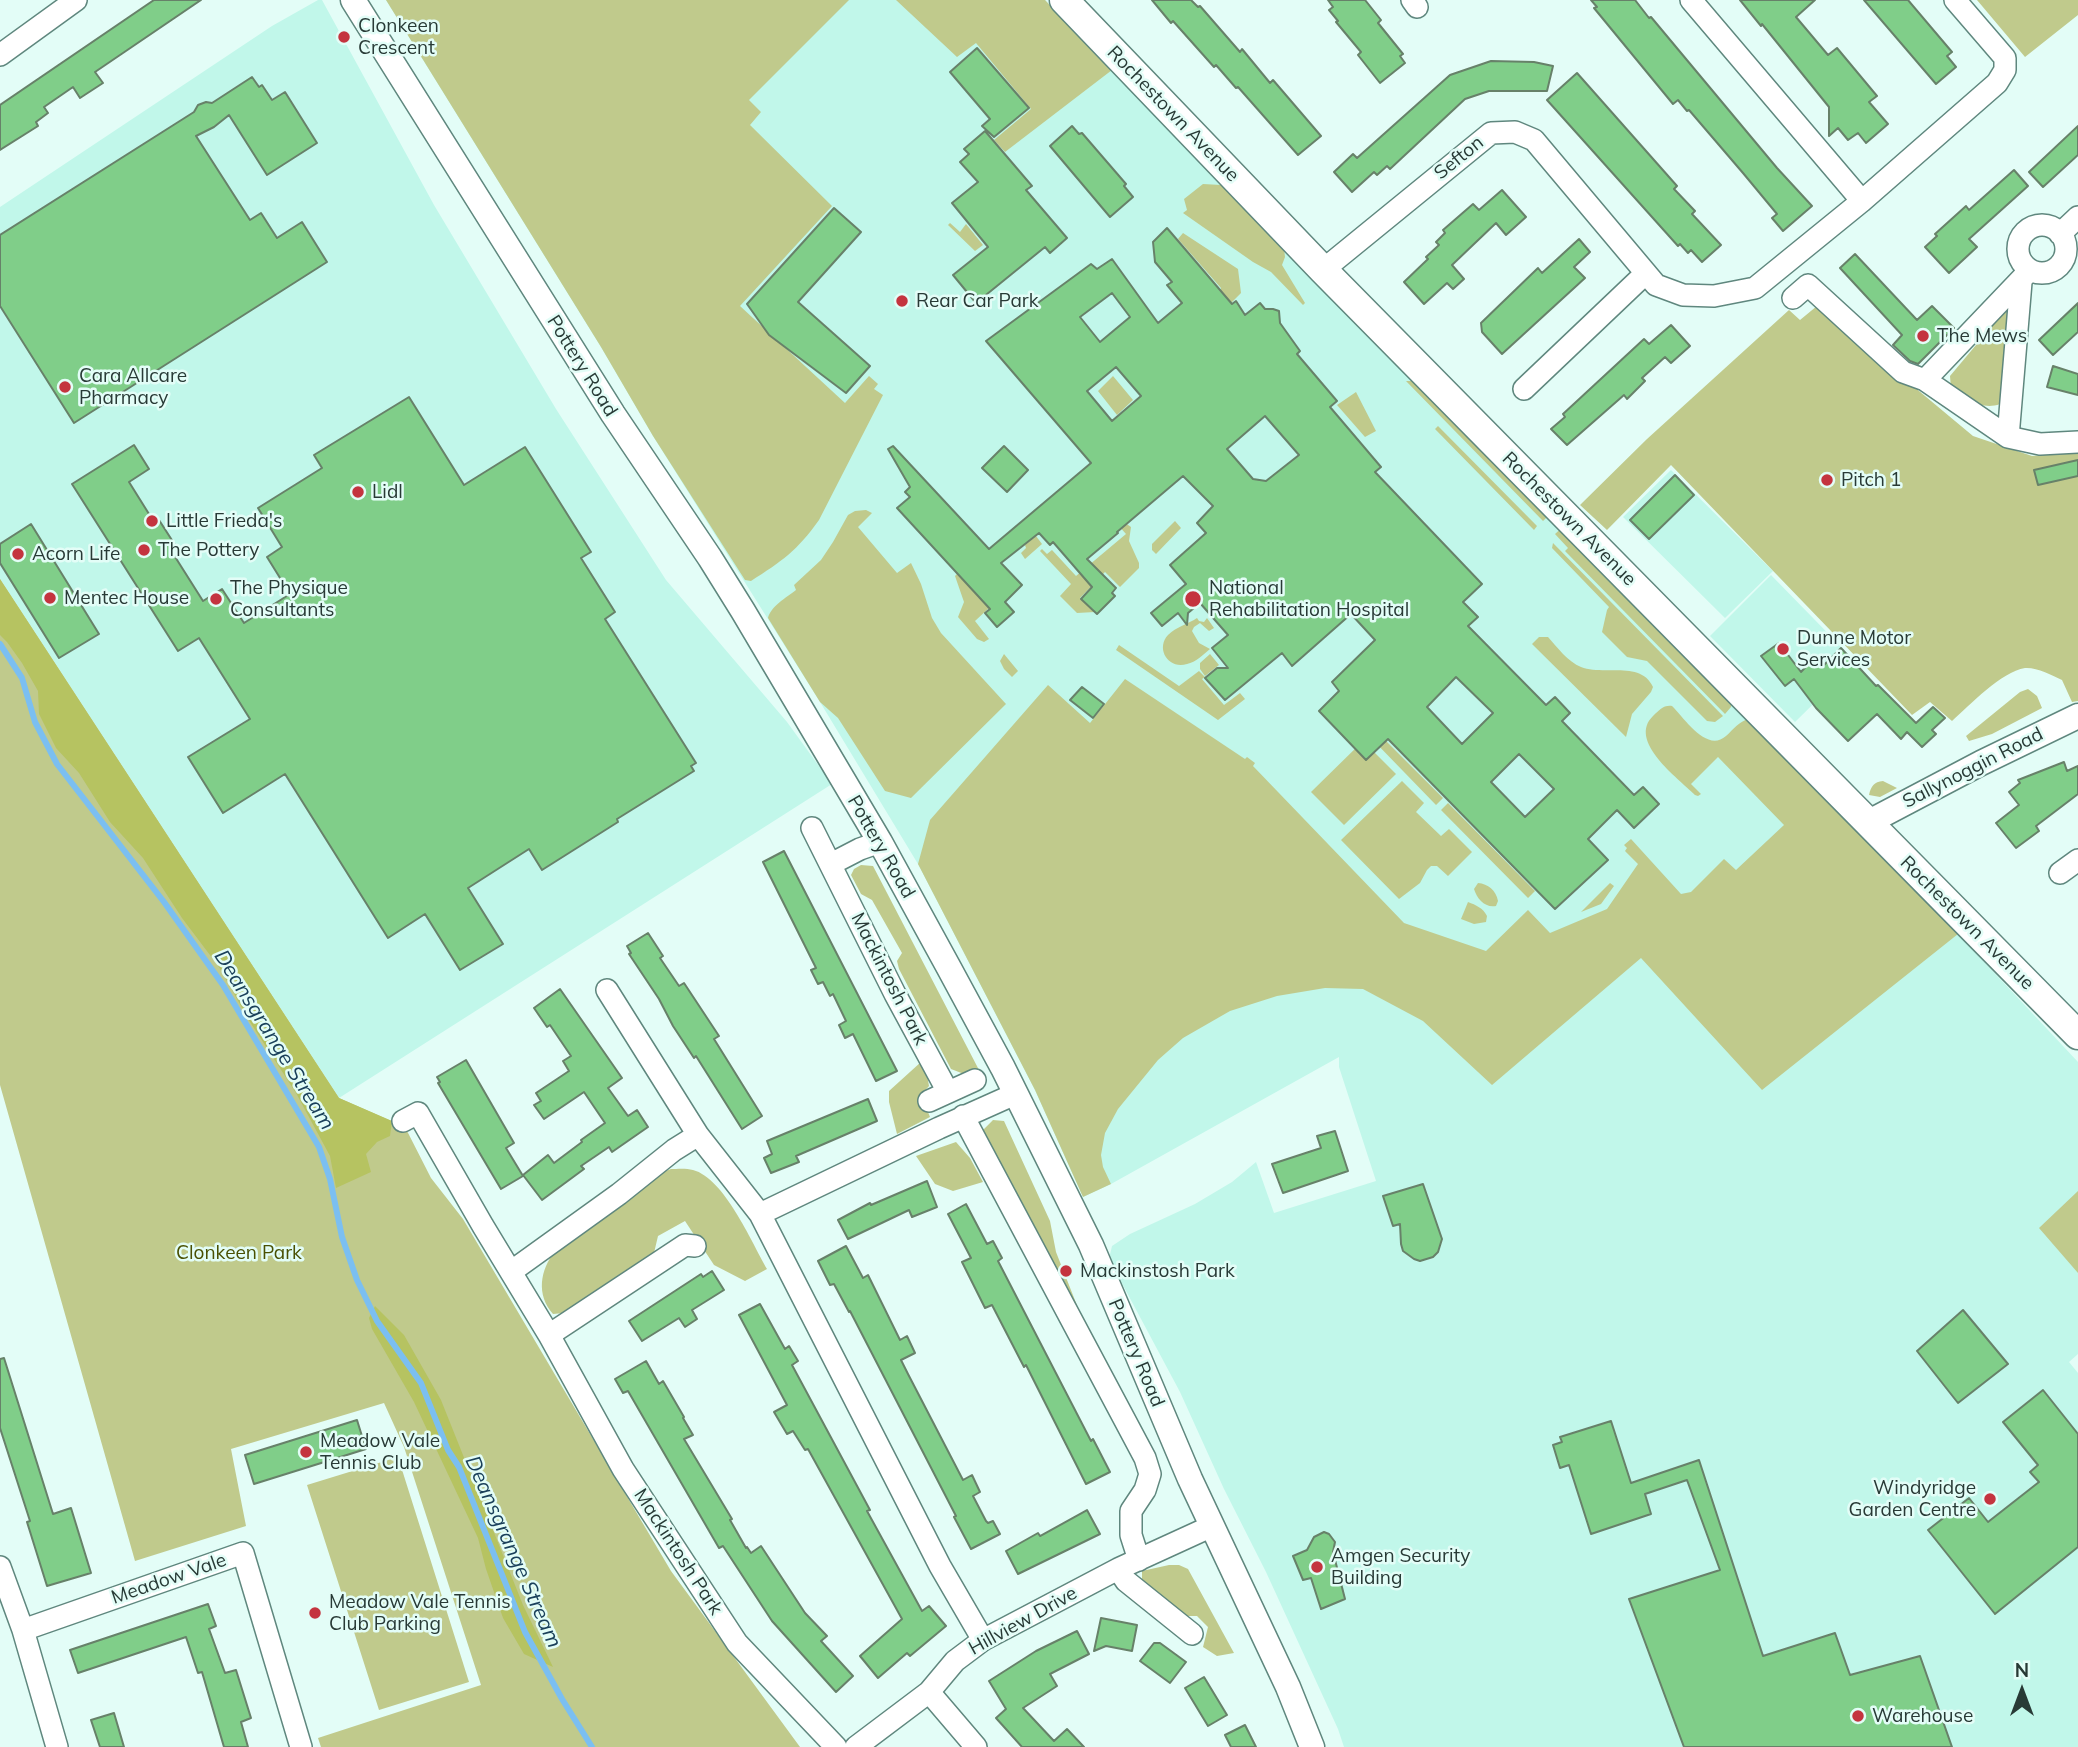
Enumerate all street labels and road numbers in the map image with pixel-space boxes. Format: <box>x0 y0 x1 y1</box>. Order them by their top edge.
street label: Rochestown Avenue <box>1102 41 1244 187</box>
street label: Sefton <box>1430 131 1488 185</box>
street label: Pottery Road <box>542 311 622 421</box>
street label: Rochestown Avenue <box>1497 447 1641 591</box>
street label: Sallynoggin Road <box>1899 723 2047 813</box>
street label: Pottery Road <box>842 791 920 903</box>
street label: Rochestown Avenue <box>1895 851 2039 995</box>
street label: Mackintosh Park <box>846 909 932 1049</box>
street label: Pottery Road <box>1103 1296 1169 1410</box>
street label: Mackintosh Park <box>629 1485 727 1619</box>
street label: Meadow Vale <box>109 1549 229 1609</box>
street label: Hillview Drive <box>965 1582 1081 1660</box>

